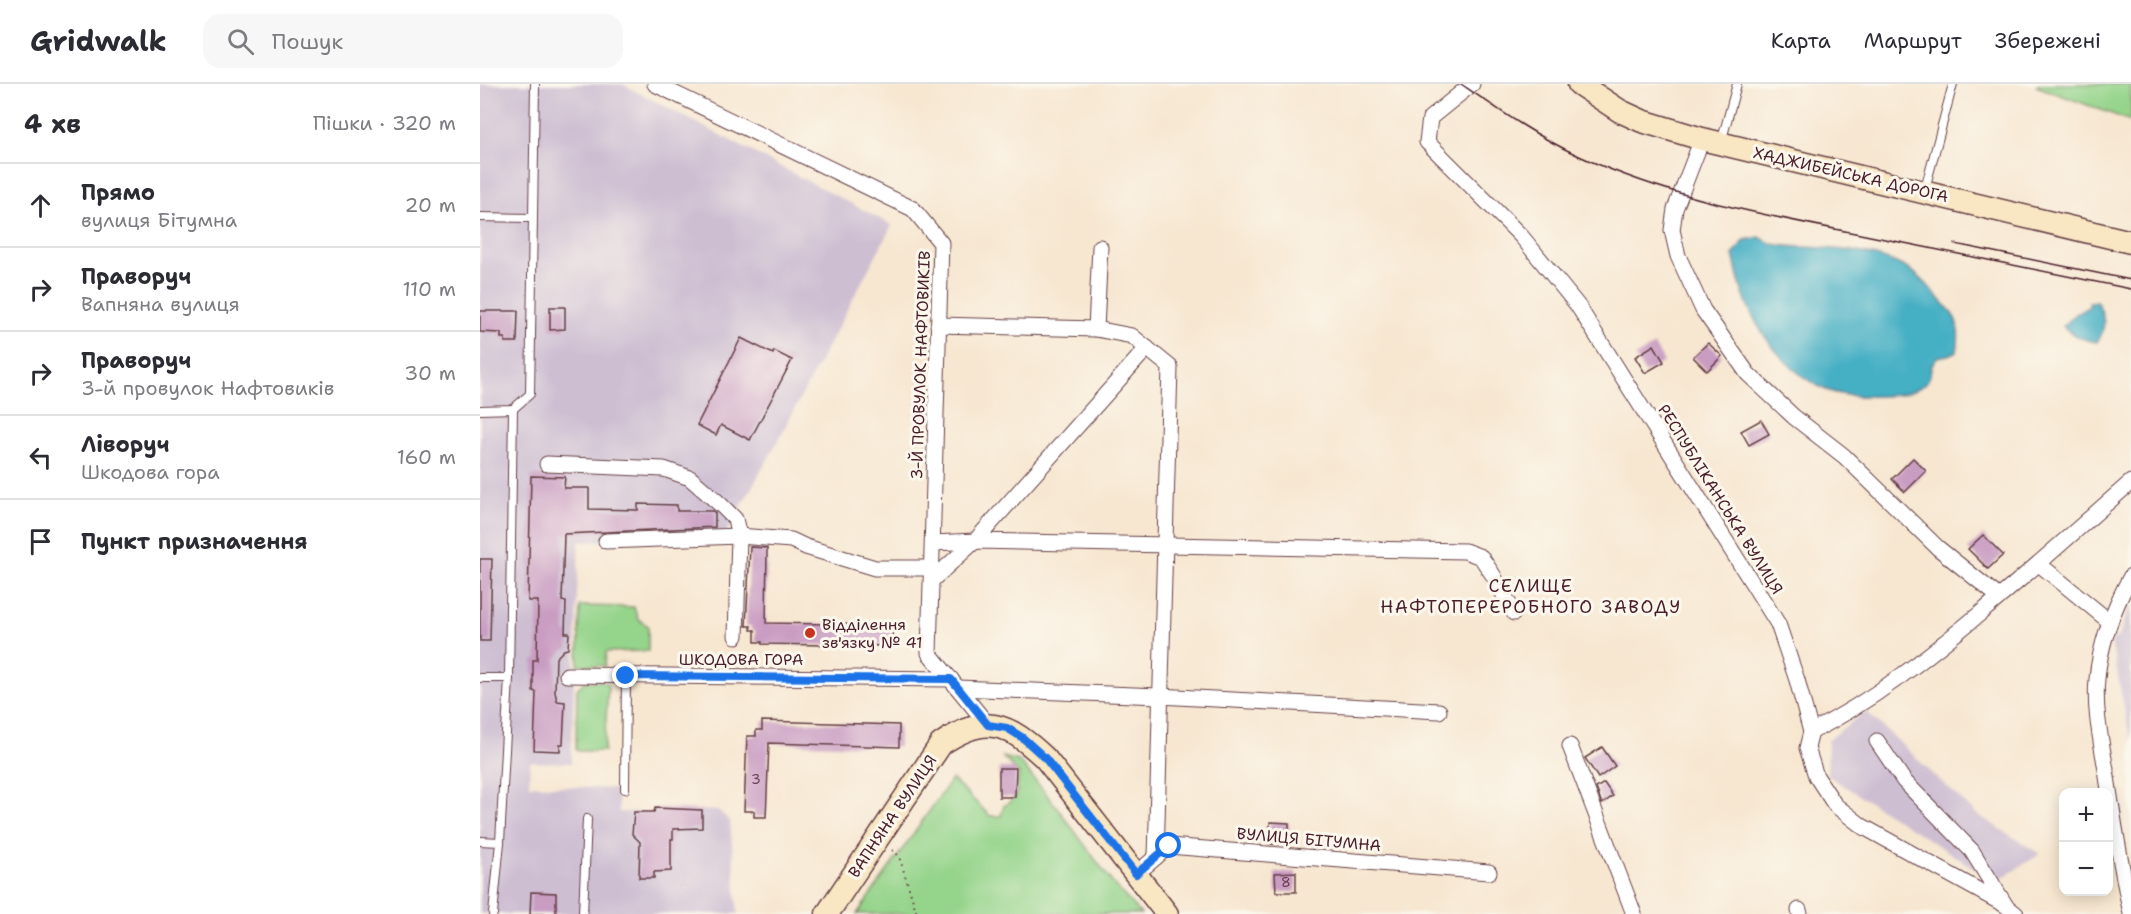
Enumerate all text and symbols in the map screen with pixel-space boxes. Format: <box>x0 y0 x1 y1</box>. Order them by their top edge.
search box <box>203 14 623 68</box>
text: Gridwalk <box>30 22 167 60</box>
icon: search <box>224 25 257 58</box>
text: Пошук <box>272 27 343 56</box>
text: Карта <box>1771 27 1831 55</box>
text: Маршрут <box>1864 27 1962 55</box>
text: Збережені <box>1995 27 2101 55</box>
text: 4 хв <box>24 106 81 141</box>
text: Пішки · 320 m <box>313 110 456 136</box>
street label: ХАДЖИБЕЙСЬКА ДОРОГА <box>1751 142 1950 207</box>
text: Прямо <box>81 178 155 207</box>
icon: ahead <box>24 189 57 222</box>
text: 20 m <box>405 192 456 218</box>
text: вулиця Бітумна <box>81 207 237 233</box>
street label: 3-Й ПРОВУЛОК НАФТОВИКІВ <box>906 250 935 480</box>
text: Праворуч <box>81 262 191 291</box>
icon: right <box>24 273 57 306</box>
text: 110 m <box>402 276 456 302</box>
text: Вапняна вулиця <box>81 291 240 317</box>
text: Праворуч <box>81 346 191 375</box>
icon: right <box>24 357 57 390</box>
text: 30 m <box>404 360 456 386</box>
text: 3-й провулок Нафтовиків <box>81 375 334 401</box>
street label: РЕСПУБЛІКАНСЬКА ВУЛИЦЯ <box>1653 400 1788 598</box>
text: Ліворуч <box>81 430 169 459</box>
icon: left <box>24 441 57 474</box>
text: 160 m <box>397 444 456 470</box>
text: Шкодова гора <box>81 459 220 485</box>
icon: arrive <box>24 525 57 558</box>
text: Пункт призначення <box>81 527 308 556</box>
district label: СЕЛИЩЕ НАФТОПЕРЕРОБНОГО ЗАВОДУ <box>1380 574 1682 619</box>
place label: Відділення зв'язку № 41 <box>822 614 923 653</box>
marker: Відділення зв'язку № 41 <box>803 626 817 640</box>
street label: ШКОДОВА ГОРА <box>679 649 803 670</box>
route end <box>612 662 638 688</box>
street label: ВАПНЯНА ВУЛИЦЯ <box>843 751 941 882</box>
house number: 3 <box>751 770 761 788</box>
map controls <box>2059 788 2113 896</box>
button: + <box>2059 788 2113 842</box>
street label: ВУЛИЦЯ БІТУМНА <box>1236 823 1382 856</box>
route start <box>1155 832 1181 858</box>
button: − <box>2059 842 2113 896</box>
house number: 8 <box>1281 873 1291 891</box>

